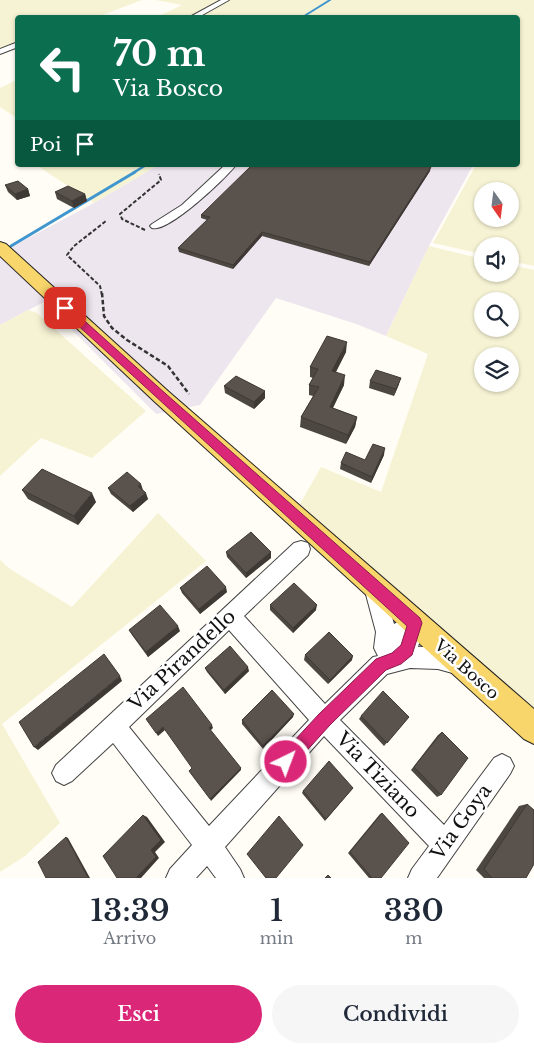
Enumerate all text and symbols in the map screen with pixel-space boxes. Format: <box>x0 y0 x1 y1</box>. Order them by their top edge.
text: 70 m <box>113 32 206 75</box>
icon: left <box>30 35 95 100</box>
text: Via Bosco <box>113 75 223 102</box>
icon: arrive <box>71 130 99 158</box>
text: Poi <box>30 133 61 156</box>
north arrow <box>474 182 519 228</box>
map controls <box>474 182 519 392</box>
button: sound <box>474 237 519 282</box>
pin <box>44 287 86 329</box>
button: search <box>474 292 519 337</box>
icon: arrive <box>51 294 79 322</box>
button: layers <box>474 347 519 392</box>
street label: Via Pirandello <box>123 605 240 716</box>
street label: Via Bosco <box>430 634 503 703</box>
street label: Via Tiziano <box>331 726 425 823</box>
position arrow <box>259 735 311 787</box>
street label: Via Goya <box>425 779 496 865</box>
text: 13:39 <box>90 892 170 929</box>
text: 1 <box>270 892 283 929</box>
text: 330 <box>384 892 444 929</box>
text: Arrivo <box>103 928 156 948</box>
text: min <box>260 928 293 948</box>
text: m <box>405 928 422 948</box>
button: Esci <box>15 985 262 1043</box>
button: Condividi <box>272 985 519 1043</box>

